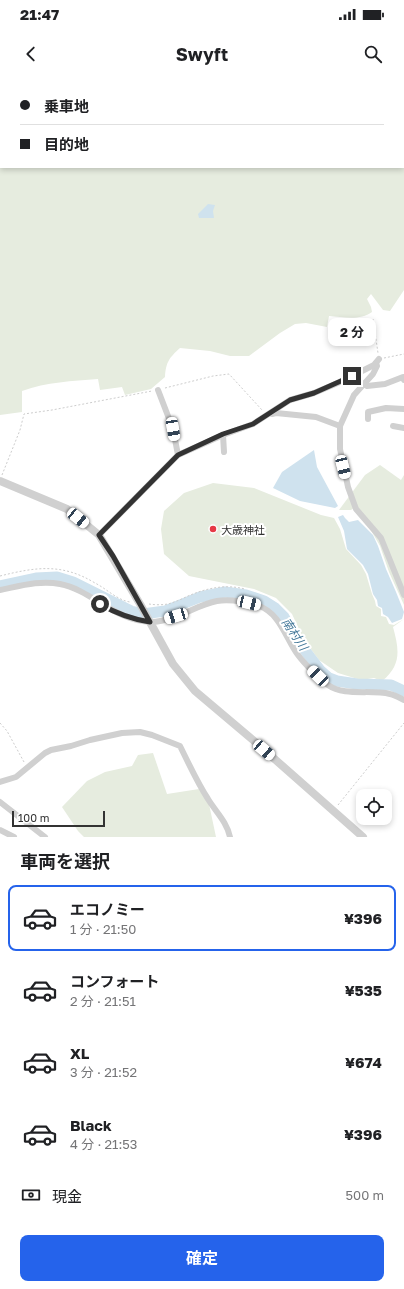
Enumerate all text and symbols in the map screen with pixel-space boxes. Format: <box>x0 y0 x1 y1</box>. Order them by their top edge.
text: 21:47 <box>20 5 59 23</box>
icon: back <box>20 43 42 65</box>
text: Swyft <box>176 43 228 65</box>
icon: search <box>362 43 384 65</box>
text: 乗車地 <box>44 97 89 115</box>
text: 目的地 <box>44 135 89 153</box>
callout: 2 分 <box>328 318 376 346</box>
text: 2 分 <box>340 324 364 340</box>
route end <box>343 367 361 385</box>
car <box>165 416 181 442</box>
car <box>334 454 352 480</box>
car <box>65 506 91 530</box>
place label: 大歳神社 <box>221 523 265 536</box>
marker: 大歳神社 <box>208 524 218 534</box>
car <box>236 594 262 612</box>
route start <box>91 595 109 613</box>
car <box>163 607 189 625</box>
water label: 南村川 <box>279 615 312 655</box>
car <box>305 663 331 689</box>
car <box>251 738 277 762</box>
map controls <box>356 789 392 825</box>
button: locate <box>356 789 392 825</box>
scale bar <box>12 809 105 828</box>
text: 100 m <box>18 811 49 824</box>
text: 車両を選択 <box>20 850 110 872</box>
icon: car <box>22 900 58 936</box>
text: エコノミー <box>70 900 145 918</box>
text: ¥396 <box>344 909 382 927</box>
text: 1 分 · 21:50 <box>70 921 136 937</box>
icon: car <box>22 972 58 1008</box>
text: コンフォート <box>70 972 160 990</box>
text: ¥535 <box>345 981 382 999</box>
text: 2 分 · 21:51 <box>70 993 136 1009</box>
icon: car <box>22 1044 58 1080</box>
text: XL <box>70 1044 89 1062</box>
text: ¥674 <box>345 1053 382 1071</box>
text: 3 分 · 21:52 <box>70 1064 137 1080</box>
icon: car <box>22 1116 58 1152</box>
text: Black <box>70 1116 112 1134</box>
text: ¥396 <box>344 1125 382 1143</box>
text: 4 分 · 21:53 <box>70 1136 137 1152</box>
icon: cash <box>20 1184 42 1206</box>
text: 現金 <box>52 1187 82 1205</box>
text: 500 m <box>346 1187 384 1203</box>
button: 確定 <box>20 1235 384 1281</box>

